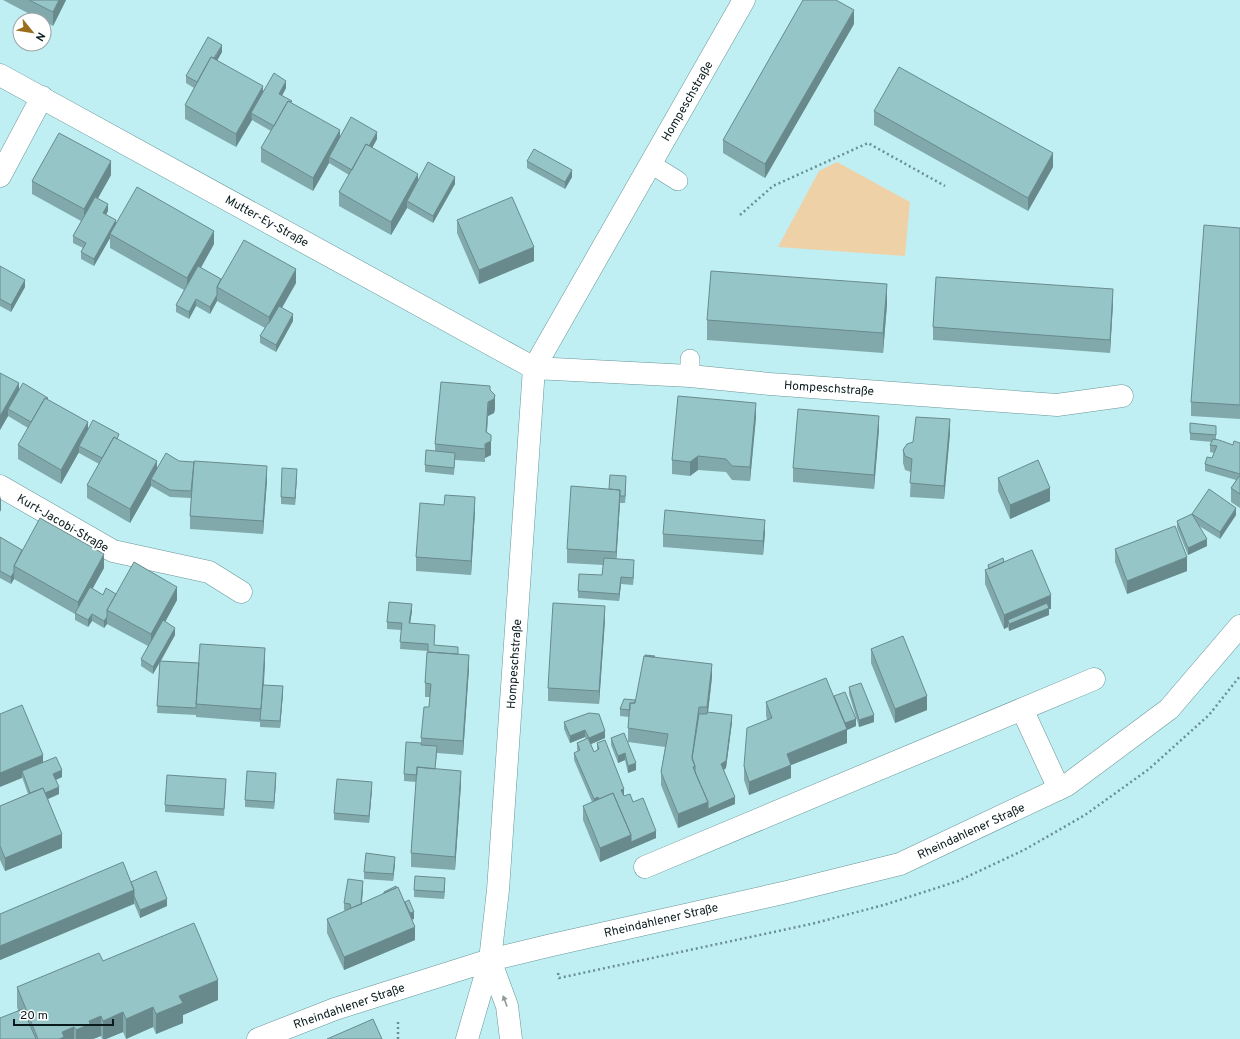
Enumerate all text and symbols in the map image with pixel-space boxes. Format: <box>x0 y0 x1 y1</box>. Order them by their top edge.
north arrow <box>12 12 52 52</box>
text: N <box>32 30 48 43</box>
street label: Hompeschstraße <box>658 58 717 145</box>
street label: Mutter-Ey-Straße <box>222 192 311 251</box>
street label: Hompeschstraße <box>783 378 875 400</box>
street label: Kurt-Jacobi-Straße <box>14 491 111 557</box>
street label: Hompeschstraße <box>504 618 526 710</box>
street label: Rheindahlener Straße <box>915 800 1028 864</box>
street label: Rheindahlener Straße <box>603 900 720 942</box>
street label: Rheindahlener Straße <box>291 980 407 1034</box>
one-way arrow <box>502 994 508 1006</box>
scale bar <box>14 1001 113 1027</box>
text: 20 m <box>20 1008 48 1024</box>

